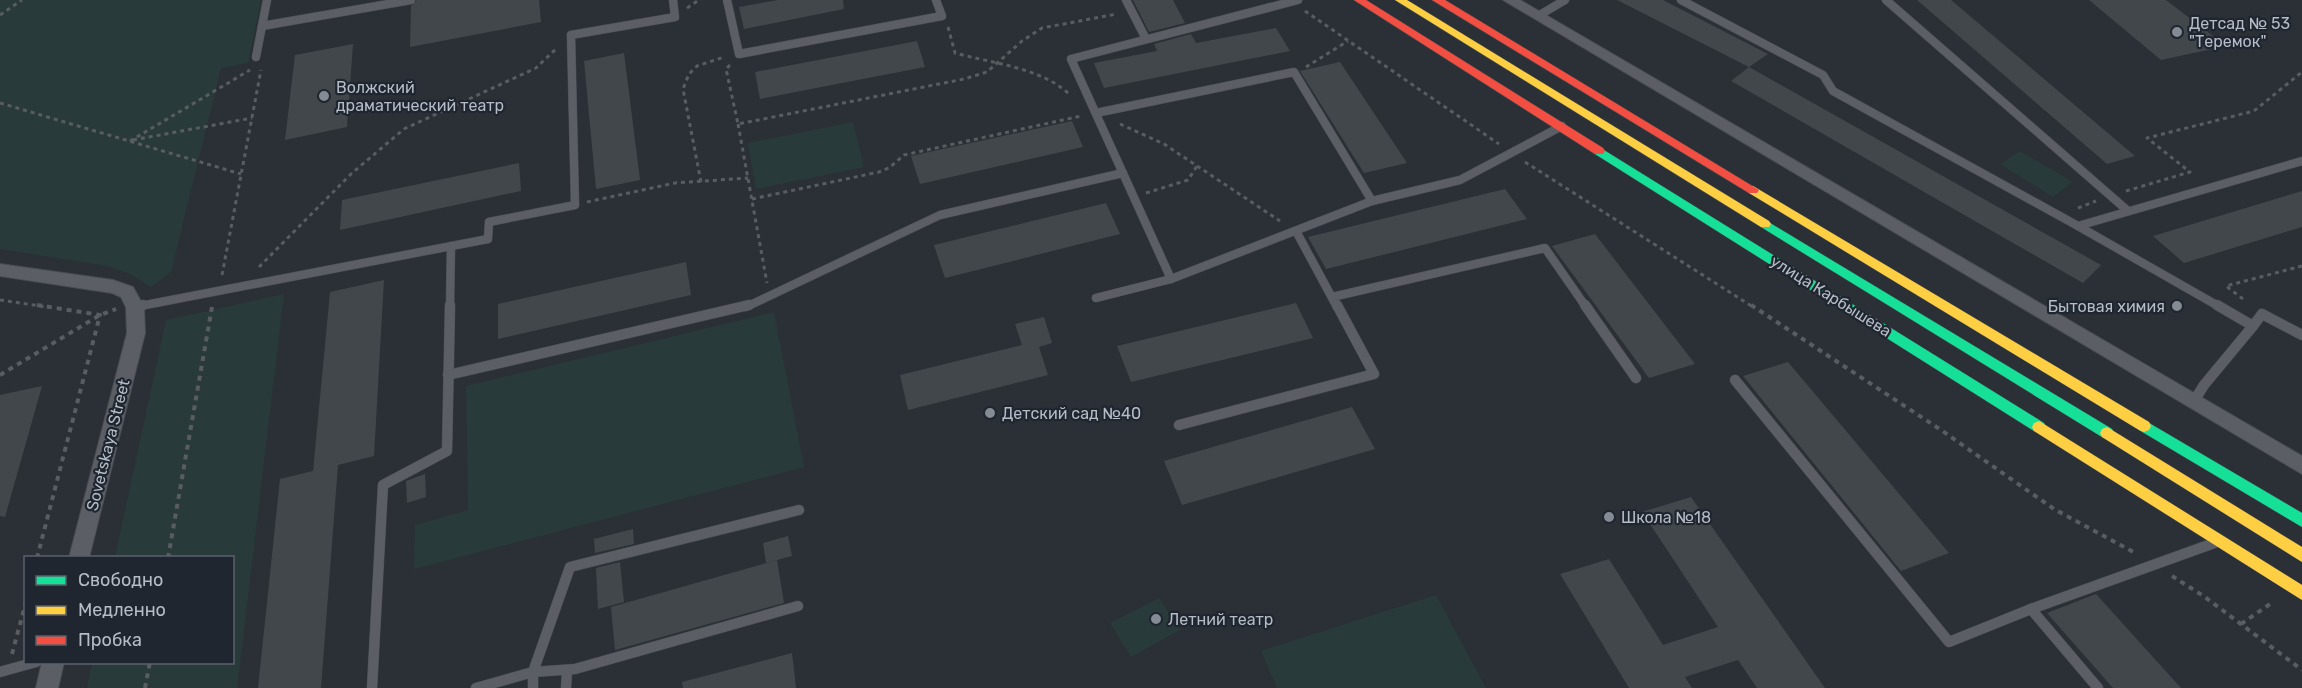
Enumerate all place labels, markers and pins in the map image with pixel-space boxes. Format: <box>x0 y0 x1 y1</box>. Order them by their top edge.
place label: Детсад № 53 "Теремок" <box>2189 14 2290 51</box>
marker: Детсад № 53 "Теремок" <box>2170 25 2184 39</box>
place label: Волжский драматический театр <box>336 78 504 115</box>
marker: Волжский драматический театр <box>317 89 331 103</box>
place label: Бытовая химия <box>2048 297 2165 316</box>
marker: Бытовая химия <box>2170 299 2184 313</box>
place label: Детский сад №40 <box>1002 404 1141 423</box>
marker: Детский сад №40 <box>983 406 997 420</box>
place label: Школа №18 <box>1621 508 1711 527</box>
marker: Школа №18 <box>1602 510 1616 524</box>
place label: Летний театр <box>1168 610 1273 629</box>
marker: Летний театр <box>1149 612 1163 626</box>

